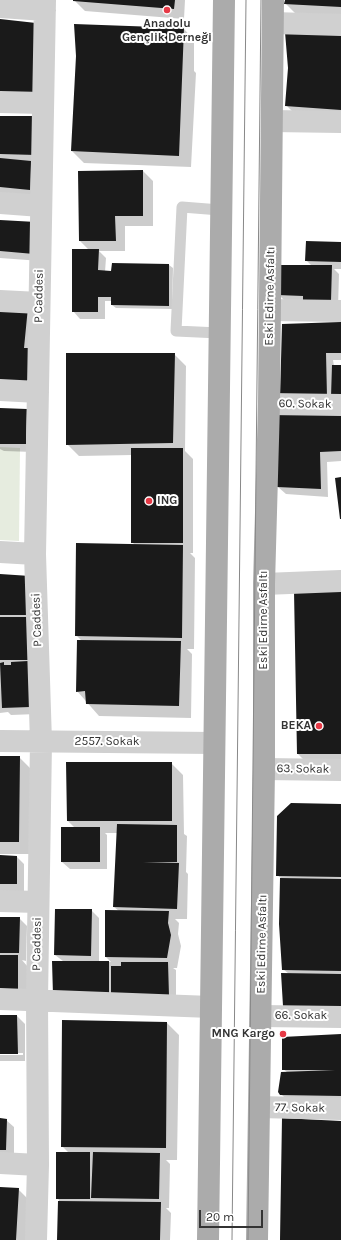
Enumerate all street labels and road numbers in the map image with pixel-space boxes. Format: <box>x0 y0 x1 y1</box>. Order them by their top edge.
street label: Eski Edirne Asfaltı <box>262 246 278 346</box>
street label: P Caddesi <box>31 269 47 323</box>
street label: 60. Sokak <box>278 396 332 412</box>
street label: Eski Edirne Asfaltı <box>257 570 271 670</box>
street label: P Caddesi <box>29 593 45 647</box>
street label: 2557. Sokak <box>74 735 140 749</box>
street label: 63. Sokak <box>276 761 330 777</box>
street label: Eski Edirne Asfaltı <box>254 894 270 994</box>
street label: P Caddesi <box>29 917 45 971</box>
street label: 66. Sokak <box>275 1009 327 1023</box>
street label: 77. Sokak <box>275 1100 325 1116</box>

